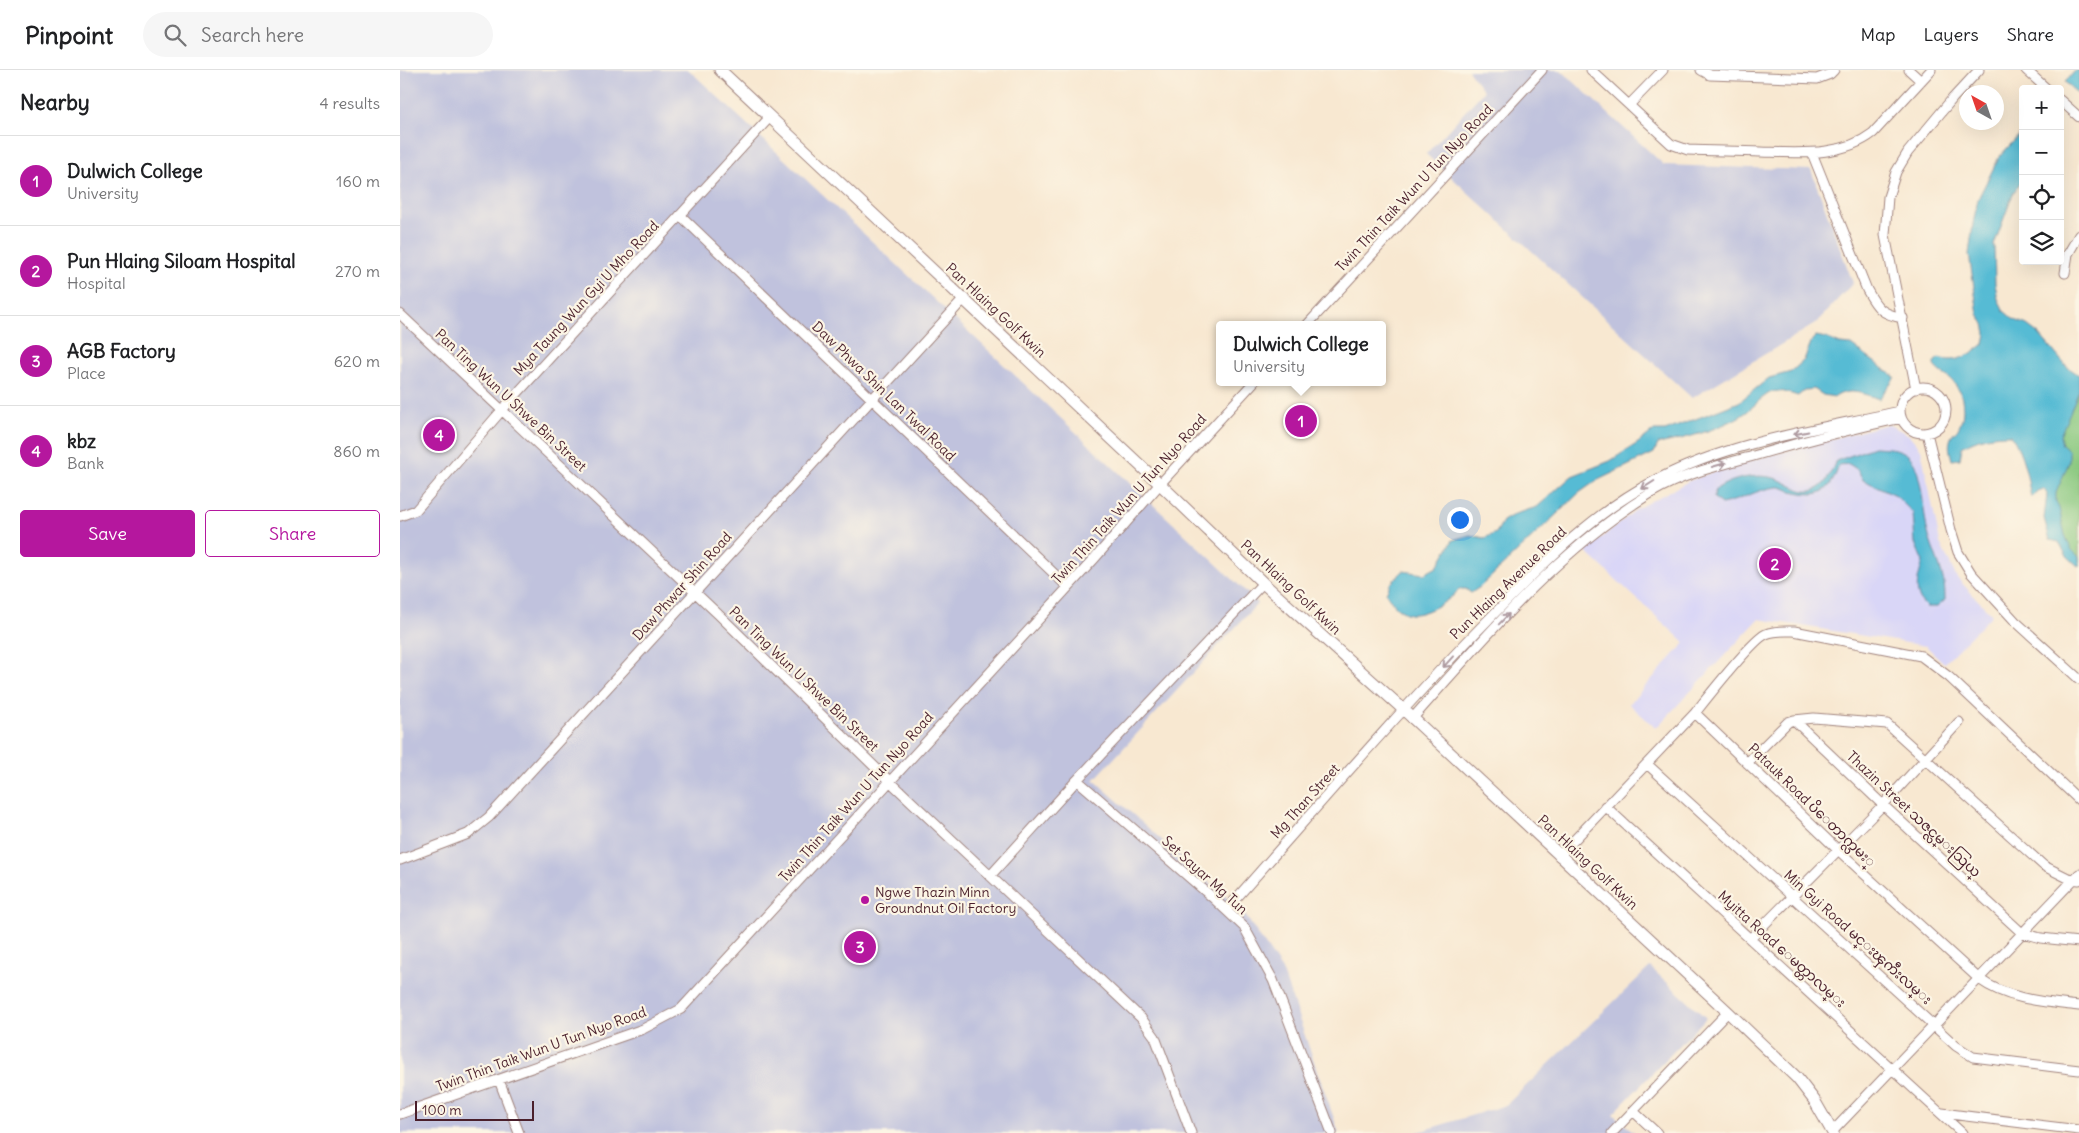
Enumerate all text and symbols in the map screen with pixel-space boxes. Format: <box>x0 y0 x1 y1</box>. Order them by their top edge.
search box <box>143 12 493 57</box>
text: Pinpoint <box>25 20 113 50</box>
icon: search <box>161 21 189 49</box>
text: Search here <box>201 23 304 47</box>
text: Map <box>1860 23 1895 46</box>
text: Layers <box>1923 23 1979 46</box>
text: Share <box>2007 23 2054 46</box>
north arrow <box>1959 85 2004 130</box>
map controls <box>2019 85 2064 265</box>
button: + <box>2019 85 2064 130</box>
text: Nearby <box>20 89 90 116</box>
text: 4 results <box>319 93 380 113</box>
street label: Twin Thin Taik Wun U Tun Nyo Road <box>1332 101 1496 275</box>
button: − <box>2019 130 2064 175</box>
text: Dulwich College <box>67 159 203 183</box>
text: 1 <box>33 171 39 191</box>
text: 160 m <box>336 171 380 191</box>
button: locate <box>2019 175 2064 220</box>
text: University <box>67 183 139 203</box>
street label: Mya Taung Wun Gyi U Mho Road <box>509 217 663 379</box>
button: layers <box>2019 220 2064 265</box>
text: Pun Hlaing Siloam Hospital <box>67 249 296 273</box>
street label: Pan Hlaing Golf Kwin <box>942 259 1050 361</box>
text: 2 <box>32 261 40 281</box>
text: 270 m <box>335 261 380 281</box>
text: Hospital <box>67 273 126 293</box>
street label: Daw Phwa Shin Lan Twal Road <box>808 317 960 465</box>
popup <box>1216 321 1386 386</box>
street label: Pan Ting Wun U Shwe Bin Street <box>431 325 591 475</box>
text: Dulwich College <box>1233 332 1369 356</box>
text: AGB Factory <box>67 339 176 363</box>
text: 3 <box>31 351 41 371</box>
text: 620 m <box>334 351 380 371</box>
text: University <box>1233 356 1305 376</box>
text: Place <box>67 363 106 383</box>
pin: 1 <box>1285 402 1317 440</box>
street label: Twin Thin Taik Wun U Tun Nyo Road <box>1048 410 1210 588</box>
pin: 4 <box>423 416 455 454</box>
text: kbz <box>67 429 96 453</box>
one-way arrow <box>1793 429 1809 438</box>
text: 4 <box>31 441 41 461</box>
text: 860 m <box>333 441 380 461</box>
text: Bank <box>67 453 104 473</box>
one-way arrow <box>1711 460 1727 470</box>
one-way arrow <box>1641 481 1655 491</box>
your location <box>1447 507 1473 533</box>
button: Save <box>20 510 195 557</box>
button: Share <box>205 510 380 557</box>
street label: Pun Hlaing Avenue Road <box>1446 523 1570 643</box>
street label: Daw Phwar Shin Road <box>628 528 736 644</box>
street label: Pan Hlaing Golf Kwin <box>1237 536 1345 638</box>
pin: 2 <box>1759 545 1791 583</box>
street label: Pan Ting Wun U Shwe Bin Street <box>725 603 883 755</box>
one-way arrow <box>1498 612 1510 625</box>
one-way arrow <box>1442 655 1454 668</box>
street label: Twin Thin Taik Wun U Tun Nyo Road <box>775 708 937 886</box>
street label: Patauk Road ပိေတာက္လမး္ <box>1742 739 1880 873</box>
street label: Thazin Street သဇင္လမ္းသြယ္ <box>1841 746 1986 883</box>
street label: Mg Than Street <box>1267 760 1344 842</box>
street label: Pan Hlaing Golf Kwin <box>1534 811 1642 913</box>
street label: Set Sayar Mg Tun <box>1158 832 1252 918</box>
street label: Min Gyi Road မင္းၾကီးလမ္း <box>1778 865 1936 1010</box>
place label: Ngwe Thazin Minn Groundnut Oil Factory <box>875 883 1016 917</box>
street label: Myitta Road ေမတ္တာလမ္း <box>1712 887 1850 1014</box>
marker: Ngwe Thazin Minn Groundnut Oil Factory <box>859 894 871 906</box>
pin: 3 <box>844 928 876 966</box>
street label: Twin Thin Taik Wun U Tun Nyo Road <box>433 1003 649 1095</box>
scale bar <box>415 1098 534 1121</box>
text: 100 m <box>422 1101 462 1119</box>

